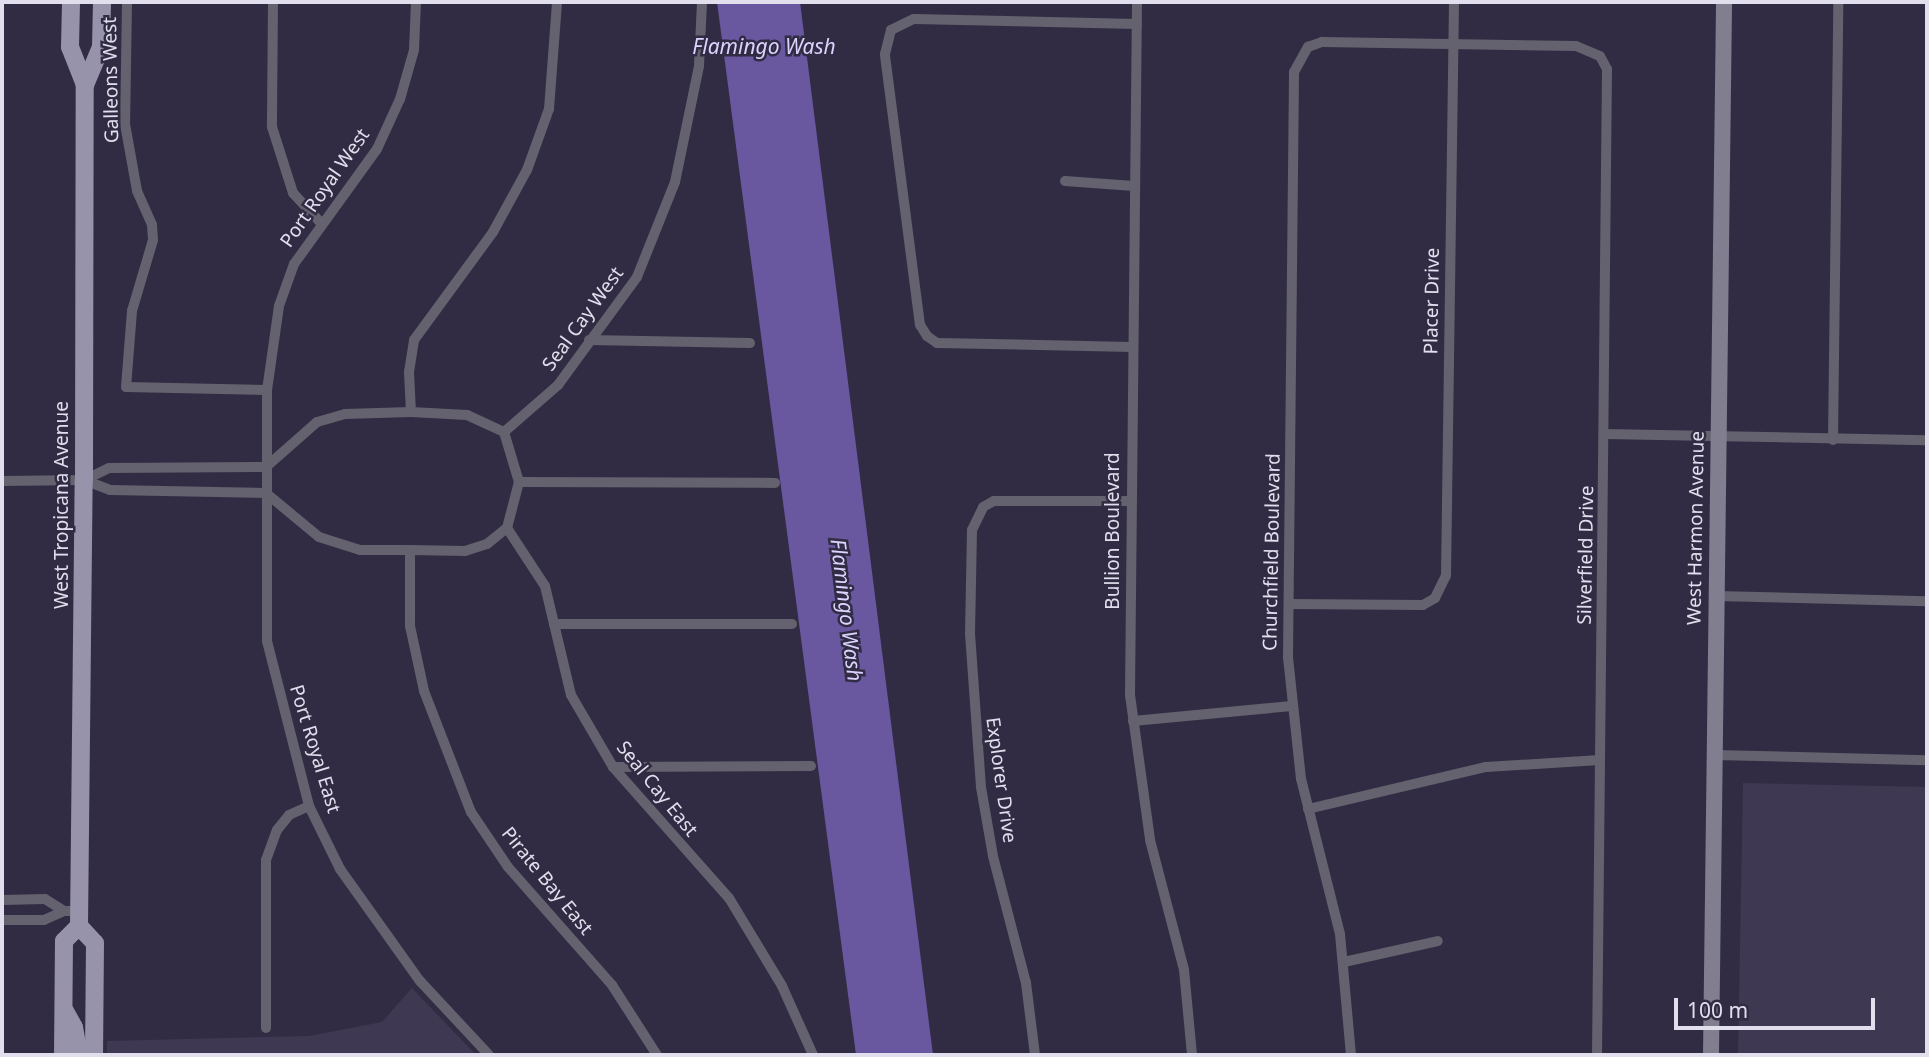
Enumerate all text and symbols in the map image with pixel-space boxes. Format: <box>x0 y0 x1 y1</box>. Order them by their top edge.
street label: Galleons West <box>99 17 123 143</box>
water label: Flamingo Wash <box>692 33 836 59</box>
street label: Port Royal West <box>276 124 374 252</box>
street label: Placer Drive <box>1420 247 1444 355</box>
street label: Seal Cay West <box>538 263 628 375</box>
street label: West Tropicana Avenue <box>51 401 73 609</box>
street label: West Harmon Avenue <box>1683 431 1709 625</box>
street label: Bullion Boulevard <box>1102 452 1124 610</box>
street label: Churchfield Boulevard <box>1259 453 1285 651</box>
street label: Silverfield Drive <box>1573 485 1599 625</box>
water label: Flamingo Wash <box>826 537 868 683</box>
street label: Port Royal East <box>285 682 345 816</box>
street label: Explorer Drive <box>981 716 1021 844</box>
street label: Seal Cay East <box>612 737 702 841</box>
street label: Pirate Bay East <box>497 823 597 939</box>
scale bar <box>1677 984 1878 1028</box>
text: 100 m <box>1687 996 1748 1024</box>

